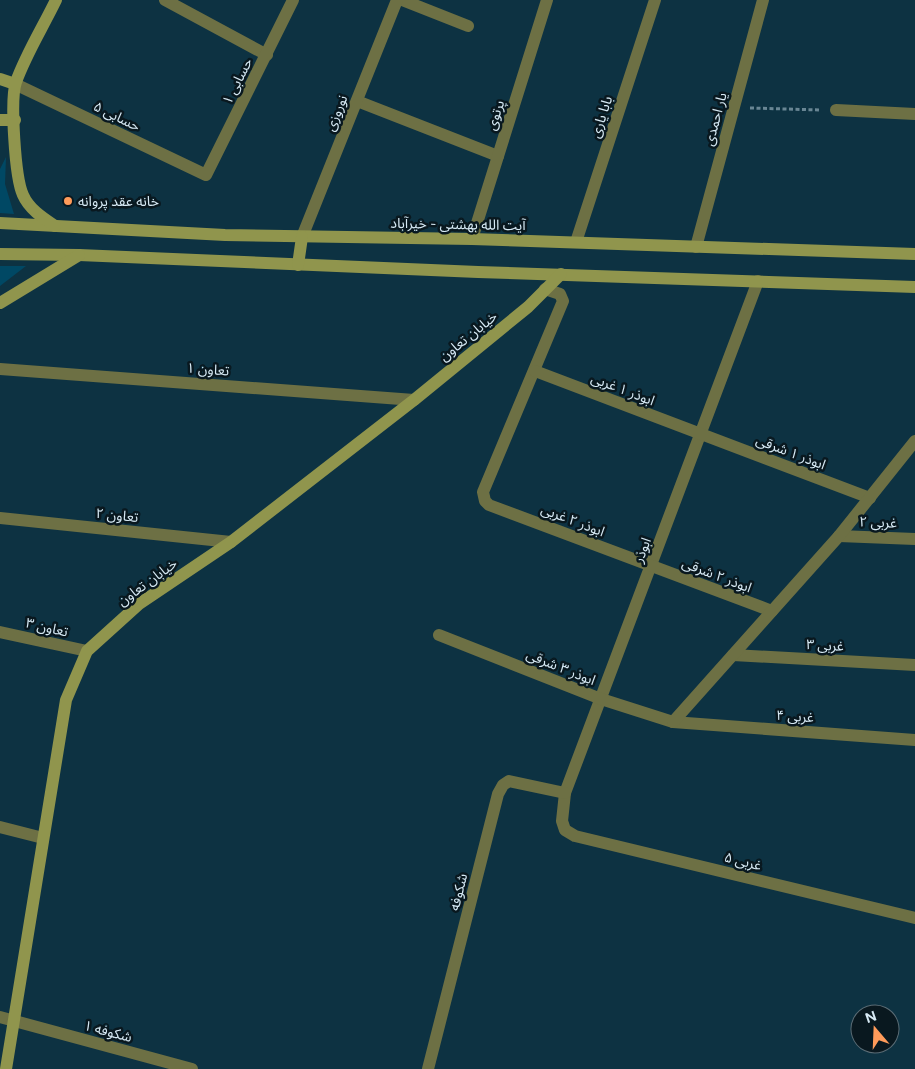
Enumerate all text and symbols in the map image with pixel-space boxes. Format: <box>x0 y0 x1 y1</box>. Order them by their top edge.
street label: حسابی ۱ <box>219 55 256 107</box>
street label: یار احمدی <box>700 91 731 148</box>
street label: نوروزی <box>322 92 351 134</box>
street label: بابا یاری <box>587 94 616 140</box>
street label: حسابی ۵ <box>91 98 143 135</box>
street label: پرتوی <box>483 98 509 133</box>
place label: خانه عقد پروانه <box>78 193 159 211</box>
marker: خانه عقد پروانه <box>62 195 74 207</box>
street label: آیت الله بهشتی - خیرآباد <box>390 215 527 234</box>
street label: خیابان تعاون <box>436 308 501 365</box>
street label: تعاون ۱ <box>186 360 230 379</box>
street label: ابوذر ۱ غربی <box>589 370 657 409</box>
street label: ابوذر ۱ شرقی <box>754 431 828 474</box>
street label: ابوذر ۲ غربی <box>539 501 607 540</box>
street label: تعاون ۲ <box>95 505 139 526</box>
street label: غربی ۲ <box>859 513 897 532</box>
street label: ابوذر <box>630 535 655 566</box>
street label: ابوذر ۲ شرقی <box>680 554 754 597</box>
street label: خیابان تعاون <box>114 555 181 610</box>
street label: تعاون ۳ <box>24 614 70 641</box>
street label: غربی ۳ <box>806 636 844 655</box>
street label: ابوذر ۳ شرقی <box>524 646 598 689</box>
street label: غربی ۴ <box>776 707 814 726</box>
street label: غربی ۵ <box>723 849 763 874</box>
street label: شکوفه <box>446 872 471 912</box>
north arrow <box>850 1004 900 1054</box>
text: N <box>863 1007 879 1027</box>
street label: شکوفه ۱ <box>82 1017 134 1046</box>

